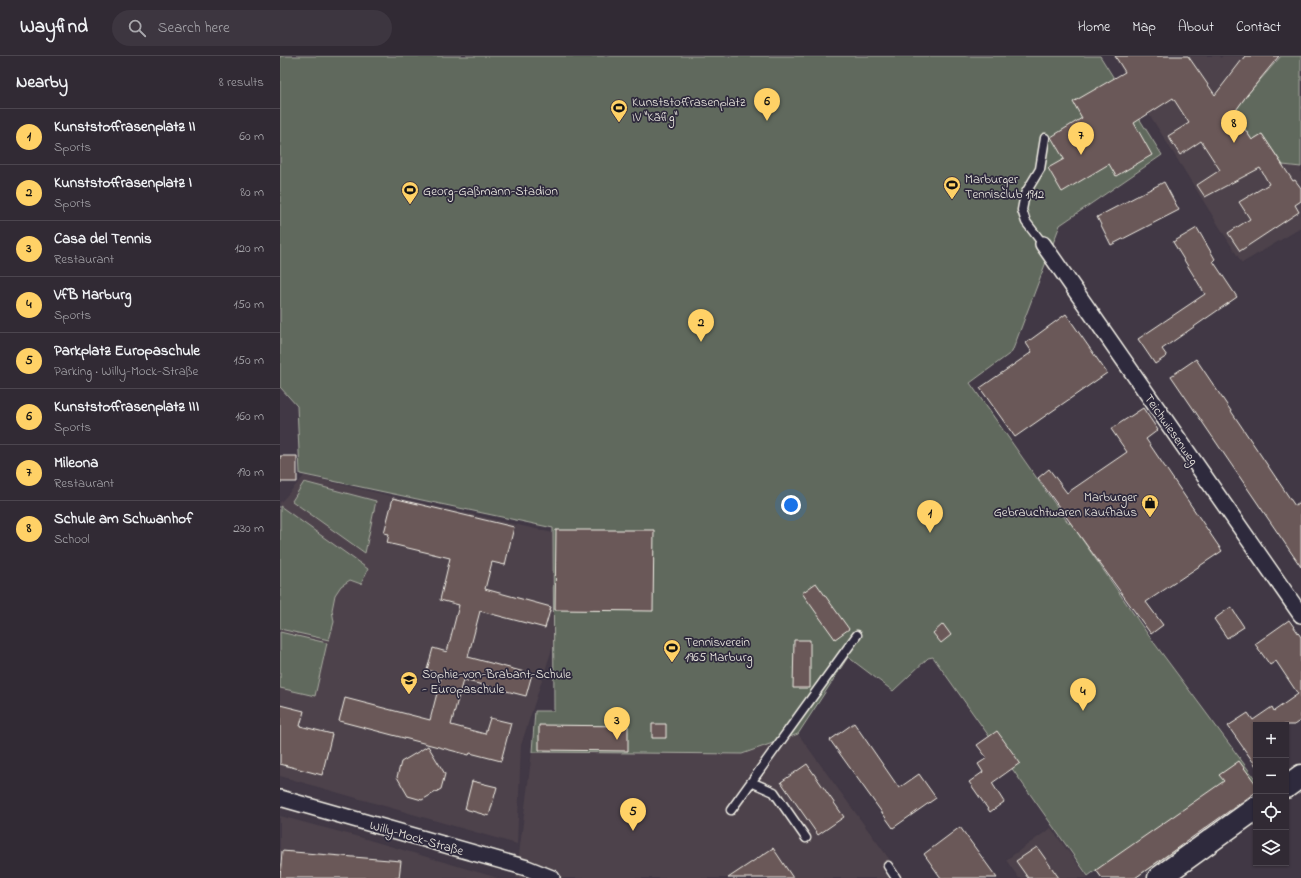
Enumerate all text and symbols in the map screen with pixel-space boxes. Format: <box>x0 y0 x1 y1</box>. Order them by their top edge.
search box <box>112 10 392 46</box>
text: Wayfind <box>20 14 88 41</box>
icon: search <box>126 17 148 39</box>
text: Search here <box>158 17 230 39</box>
text: Home <box>1078 17 1110 38</box>
text: Map <box>1132 17 1156 38</box>
text: About <box>1178 17 1214 38</box>
text: Contact <box>1236 17 1281 38</box>
text: Nearby <box>16 70 68 95</box>
text: 8 results <box>219 73 264 92</box>
pin: 6 <box>754 88 780 121</box>
place label: Kunststoffrasenplatz IV "Käfig" <box>632 93 746 128</box>
sports icon: Kunststoffrasenplatz IV "Käfig" <box>609 98 629 123</box>
pin: 8 <box>1221 110 1247 143</box>
text: Kunststoffrasenplatz II <box>54 116 196 138</box>
pin: 7 <box>1068 122 1094 155</box>
text: 1 <box>27 127 31 146</box>
text: 60 m <box>239 127 264 146</box>
text: Sports <box>54 138 91 157</box>
place label: Marburger Tennisclub 1912 <box>965 170 1045 204</box>
text: Kunststoffrasenplatz I <box>54 172 192 194</box>
sports icon: Marburger Tennisclub 1912 <box>942 175 962 200</box>
sports icon: Georg-Gaßmann-Stadion <box>400 180 420 205</box>
place label: Georg-Gaßmann-Stadion <box>423 182 558 202</box>
text: 2 <box>26 183 32 202</box>
text: 80 m <box>240 183 264 202</box>
text: Sports <box>54 194 91 213</box>
text: Casa del Tennis <box>54 228 152 250</box>
text: 3 <box>26 239 32 258</box>
text: 120 m <box>234 239 264 258</box>
text: Restaurant <box>54 250 114 269</box>
text: VfB Marburg <box>54 284 132 306</box>
text: 4 <box>26 295 32 314</box>
text: 150 m <box>233 295 264 314</box>
text: Sports <box>54 306 91 325</box>
pin: 2 <box>688 309 714 342</box>
text: Parkplatz Europaschule <box>54 340 200 362</box>
text: 5 <box>25 351 33 370</box>
text: 150 m <box>233 351 264 370</box>
text: Parking · Willy-Mock-Straße <box>54 362 198 381</box>
street label: Teichwiesenweg <box>1138 390 1203 470</box>
text: Kunststoffrasenplatz III <box>54 396 199 418</box>
text: 6 <box>26 407 32 426</box>
text: 160 m <box>235 407 264 426</box>
text: Sports <box>54 418 91 437</box>
text: Mileona <box>54 452 98 474</box>
text: 7 <box>26 463 32 482</box>
text: 190 m <box>237 463 264 482</box>
text: Restaurant <box>54 474 114 493</box>
place label: Marburger Gebrauchtwaren Kaufhaus <box>994 488 1138 522</box>
shop icon: Marburger Gebrauchtwaren Kaufhaus <box>1140 493 1160 518</box>
your location <box>781 495 801 515</box>
pin: 1 <box>917 500 943 533</box>
text: Schule am Schwanhof <box>54 508 193 530</box>
text: 8 <box>27 519 31 538</box>
text: 230 m <box>233 519 264 538</box>
text: School <box>54 530 90 549</box>
place label: Tennisverein 1965 Marburg <box>685 633 753 668</box>
sports icon: Tennisverein 1965 Marburg <box>662 638 682 663</box>
place label: Sophie-von-Brabant-Schule - Europaschule <box>422 665 571 699</box>
school or university icon: Sophie-von-Brabant-Schule - Europaschule <box>399 670 419 695</box>
pin: 4 <box>1070 678 1096 711</box>
pin: 3 <box>604 707 630 740</box>
map controls <box>1253 722 1289 866</box>
button: + <box>1253 722 1289 758</box>
button: − <box>1253 758 1289 794</box>
button: locate <box>1253 794 1289 830</box>
pin: 5 <box>620 798 646 831</box>
street label: Willy-Mock-Straße <box>367 816 466 862</box>
button: layers <box>1253 830 1289 866</box>

